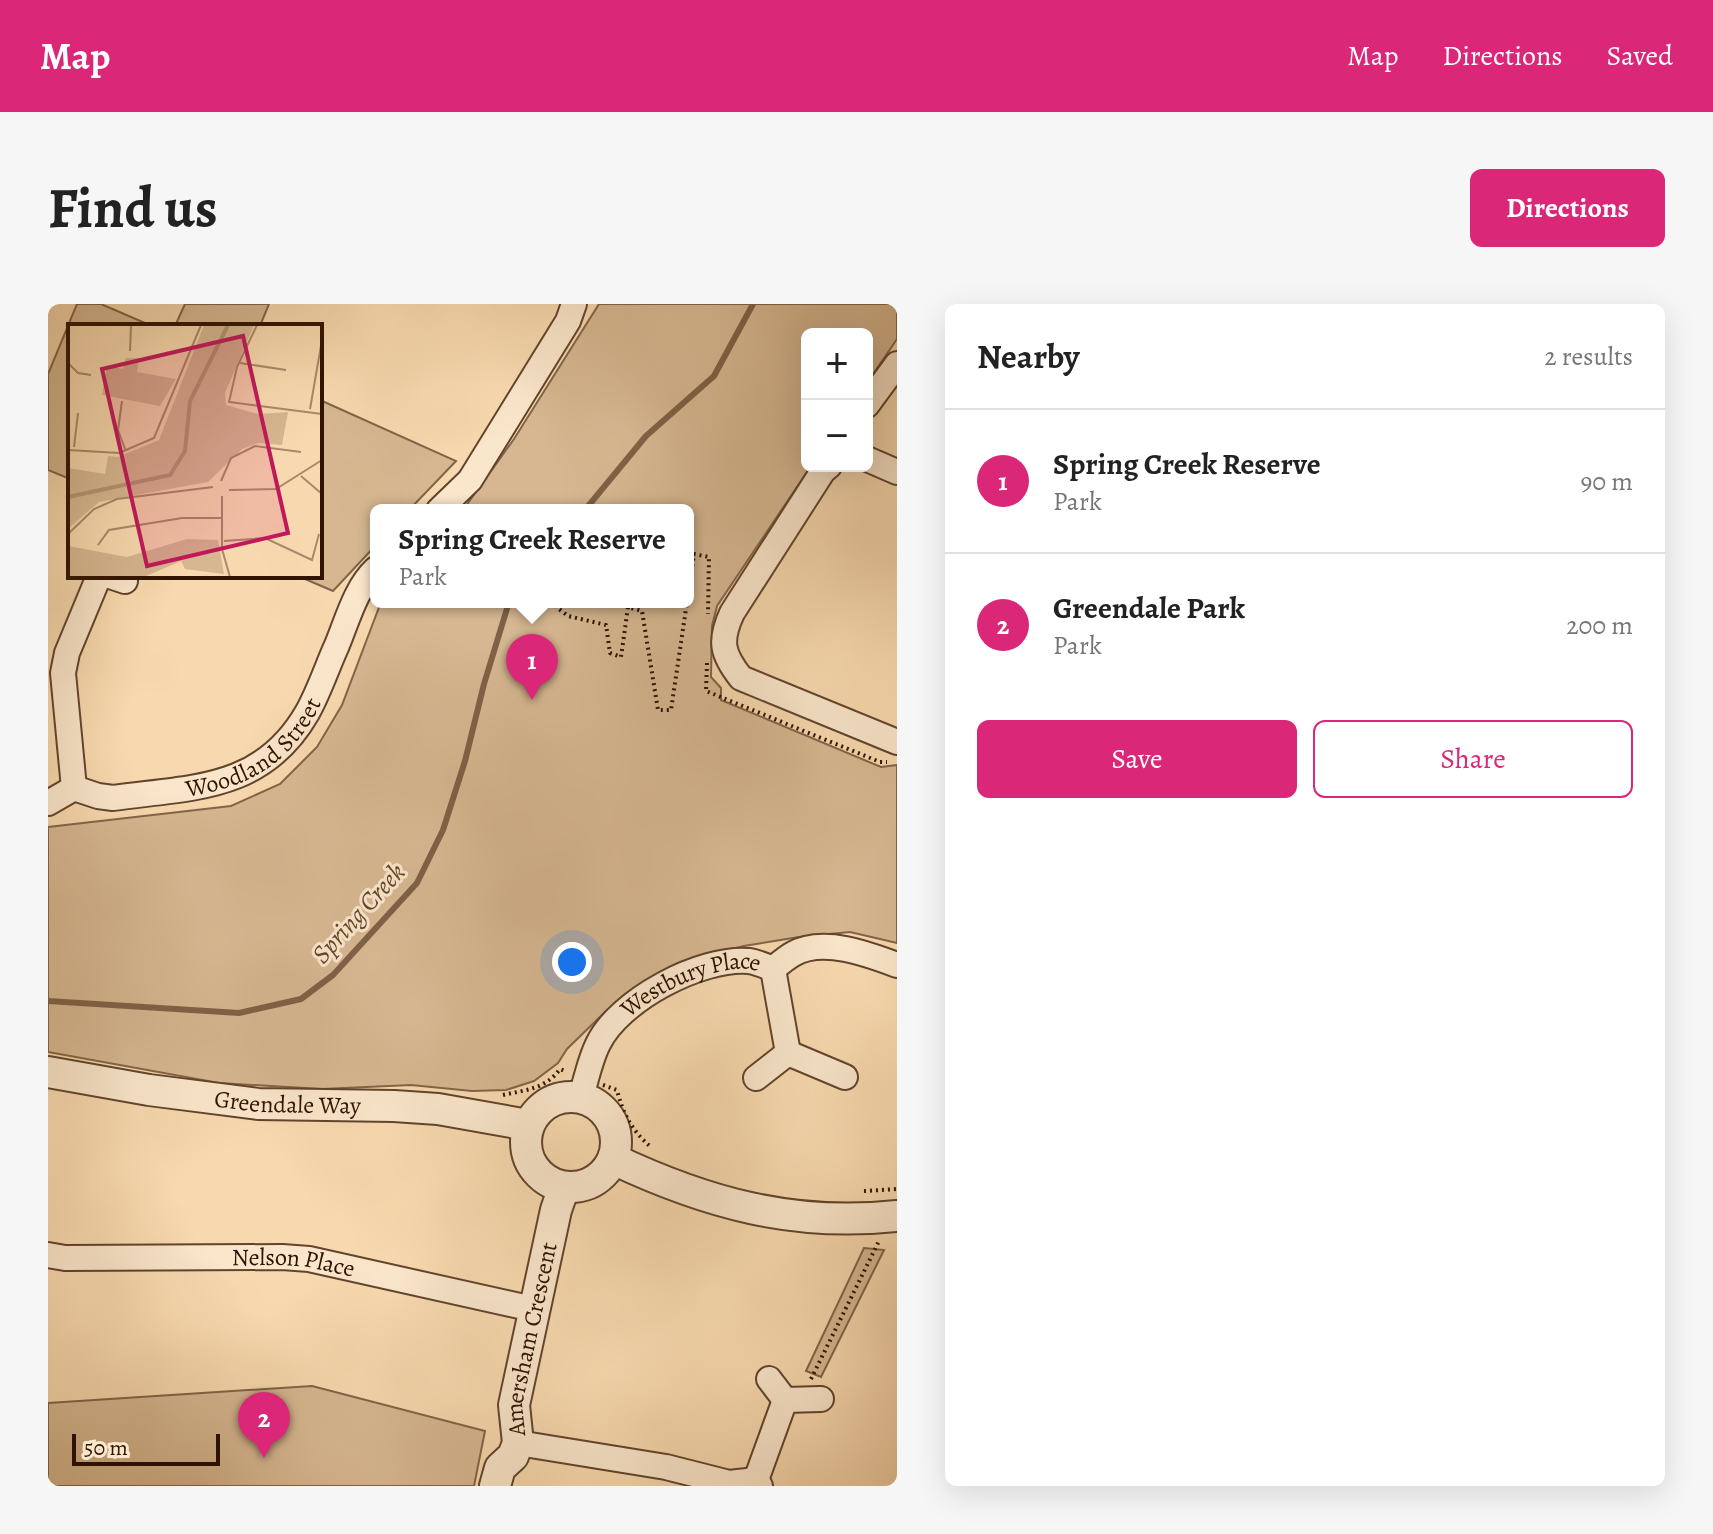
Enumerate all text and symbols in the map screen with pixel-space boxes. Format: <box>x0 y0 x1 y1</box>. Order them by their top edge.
text: Map <box>40 30 110 82</box>
text: Map <box>1347 37 1398 75</box>
text: Directions <box>1442 37 1563 75</box>
text: Saved <box>1607 37 1673 75</box>
button: Directions <box>1470 169 1665 247</box>
text: Find us <box>48 170 218 246</box>
inset map <box>68 324 322 578</box>
map controls <box>801 328 873 472</box>
button: + <box>801 328 873 400</box>
text: Nearby <box>977 333 1080 380</box>
text: 2 results <box>1544 339 1633 374</box>
button: − <box>801 400 873 472</box>
text: Spring Creek Reserve <box>1053 444 1321 484</box>
text: 1 <box>998 464 1008 499</box>
text: 90 m <box>1581 464 1633 499</box>
text: Park <box>1053 484 1102 519</box>
popup <box>370 504 694 608</box>
text: Spring Creek Reserve <box>398 519 666 559</box>
text: Park <box>398 559 447 594</box>
text: Greendale Park <box>1053 588 1245 628</box>
text: 2 <box>997 608 1009 643</box>
text: 200 m <box>1566 608 1633 643</box>
text: Park <box>1053 628 1102 663</box>
pin: 1 <box>506 634 558 700</box>
street label: Woodland Street <box>182 692 329 805</box>
button: Save <box>977 720 1297 798</box>
button: Share <box>1313 720 1633 798</box>
water label: Spring Creek <box>304 856 413 971</box>
your location <box>552 942 592 982</box>
street label: Westbury Place <box>613 945 765 1025</box>
street label: Greendale Way <box>213 1083 361 1122</box>
street label: Amersham Crescent <box>498 1239 565 1439</box>
street label: Nelson Place <box>232 1241 358 1285</box>
pin: 2 <box>238 1392 290 1458</box>
scale bar <box>72 1430 220 1466</box>
text: 50 m <box>84 1433 128 1463</box>

